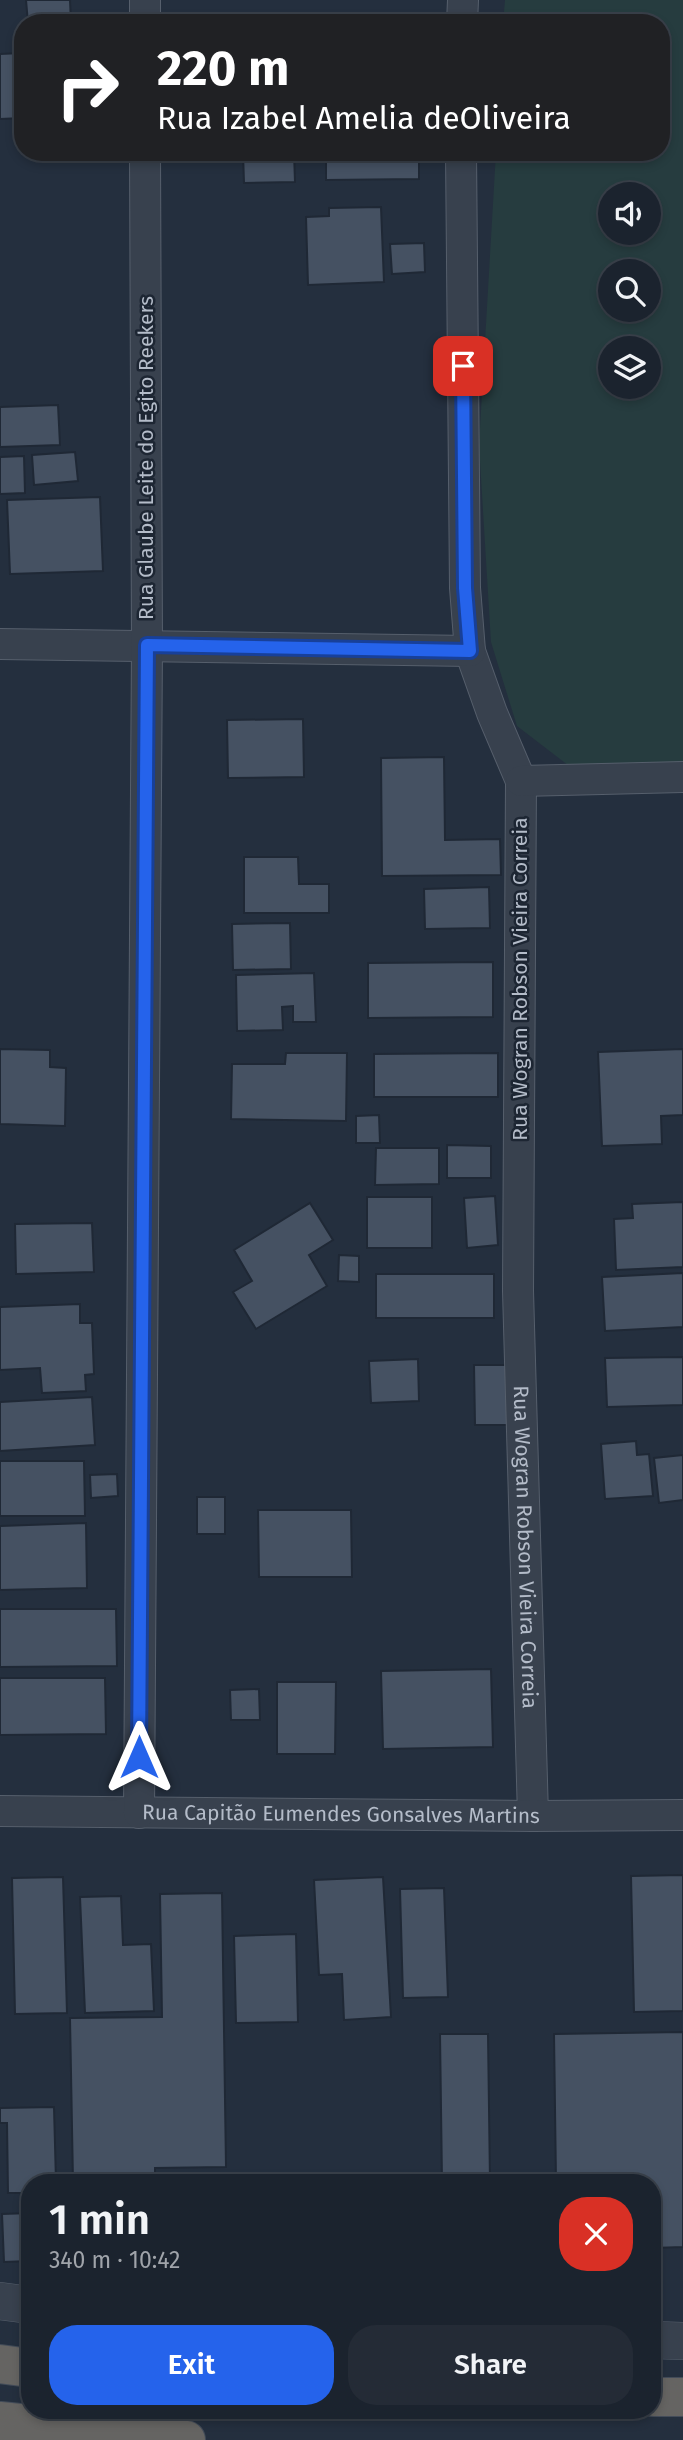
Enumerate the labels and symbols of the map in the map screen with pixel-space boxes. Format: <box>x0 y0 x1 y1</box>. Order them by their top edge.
street label: Rua Glaube Leite do Egito Reekers <box>133 296 159 620</box>
pin <box>433 336 493 396</box>
street label: Rua Wogran Robson Vieira Correia <box>507 817 533 1141</box>
street label: Rua Wogran Robson Vieira Correia <box>508 1385 543 1709</box>
position arrow <box>102 1720 176 1794</box>
street label: Rua Capitão Eumendes Gonsalves Martins <box>142 1799 540 1829</box>

